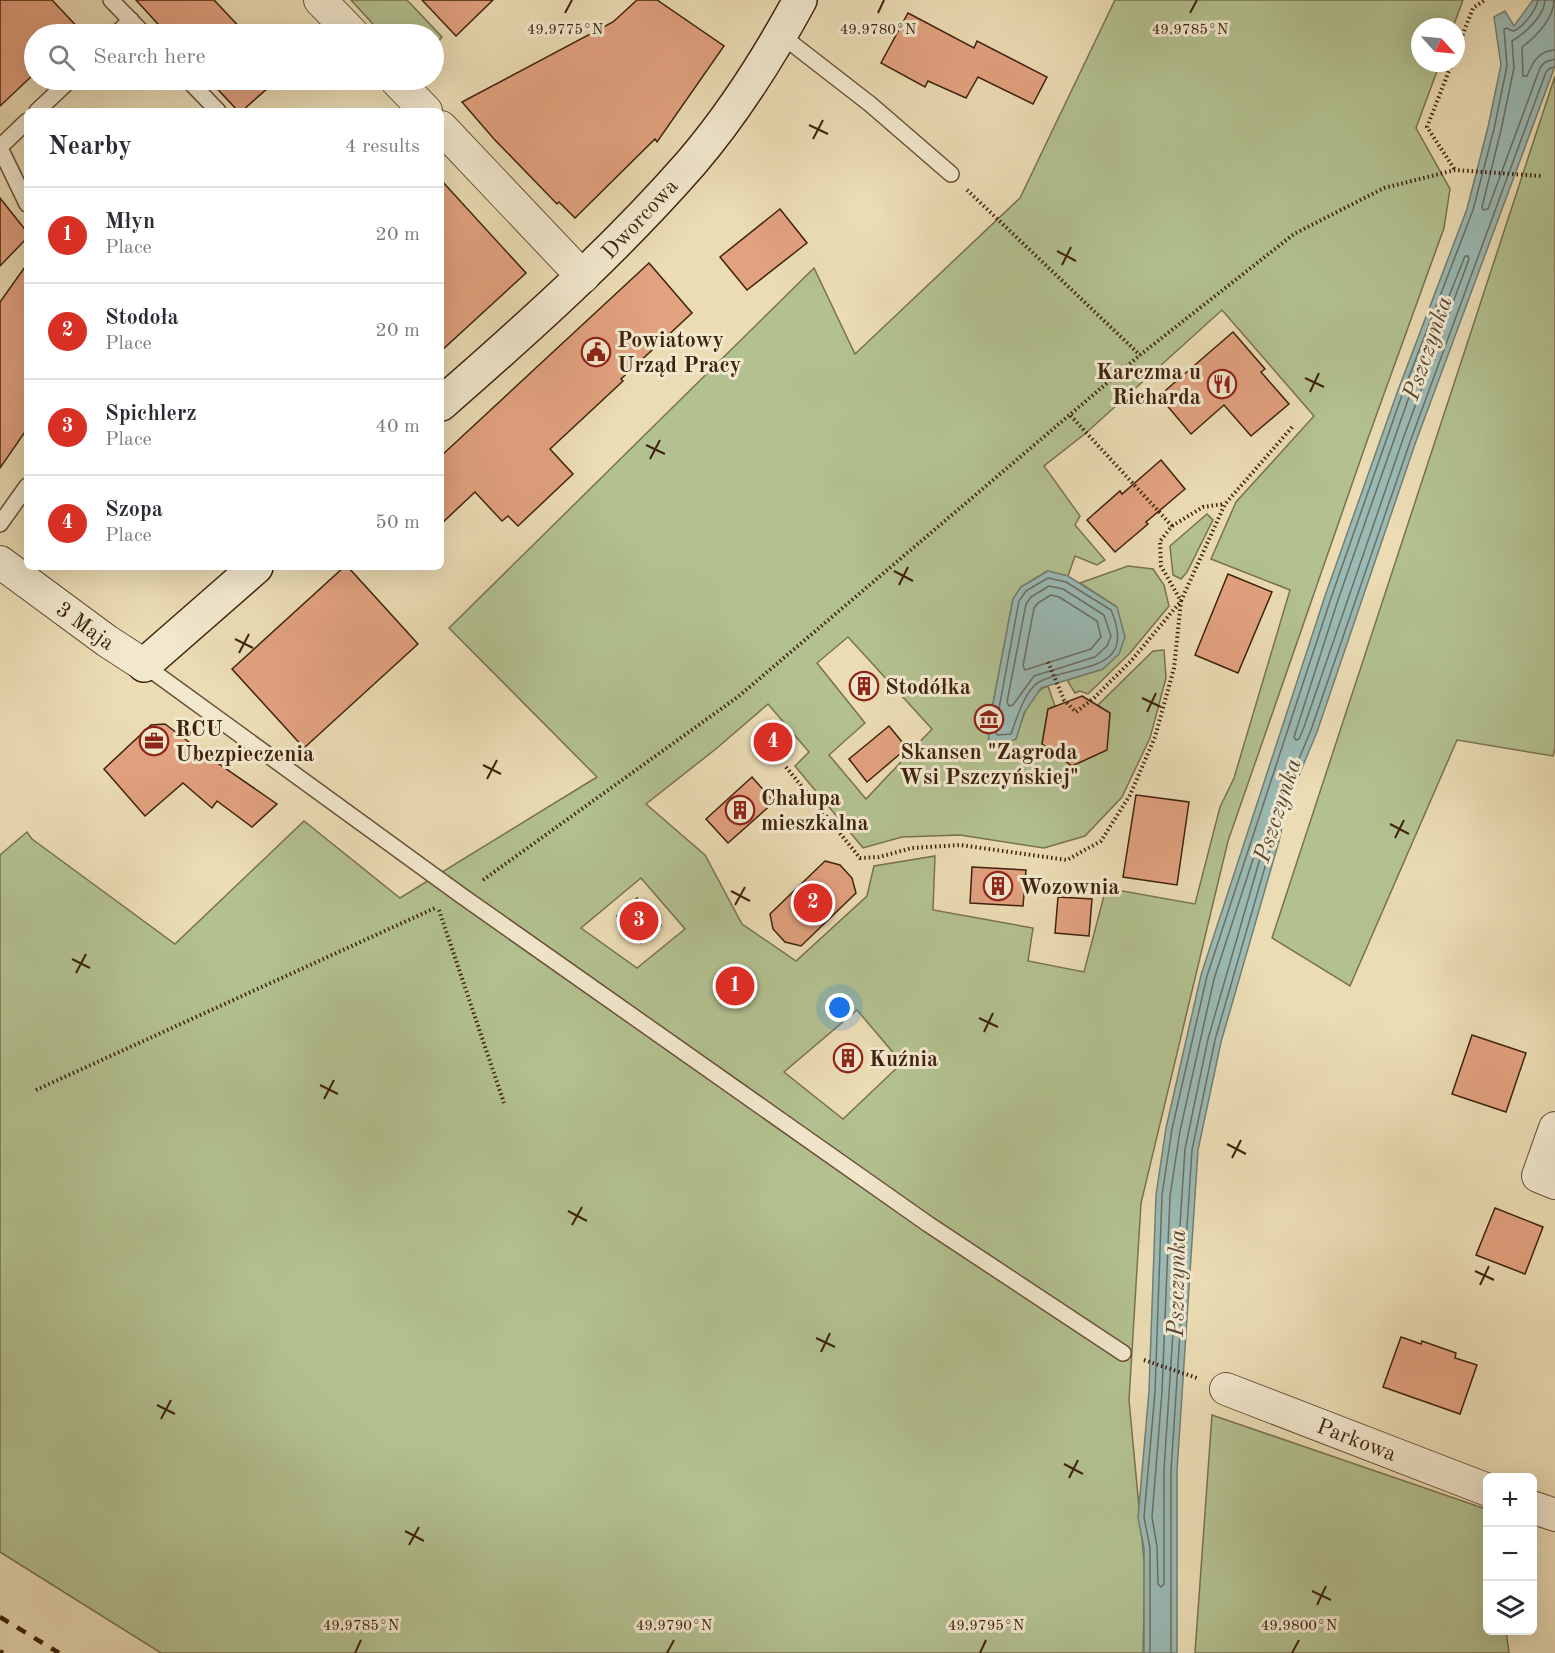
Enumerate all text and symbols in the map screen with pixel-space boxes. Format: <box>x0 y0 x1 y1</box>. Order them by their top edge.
north arrow <box>1411 18 1465 72</box>
text: 49.9775°N <box>527 23 604 38</box>
text: 49.9780°N <box>840 23 917 38</box>
text: 49.9785°N <box>1152 23 1229 38</box>
search box <box>24 24 444 90</box>
icon: search <box>45 41 78 74</box>
text: Search here <box>93 46 206 68</box>
text: Nearby <box>48 134 132 160</box>
text: 4 results <box>345 137 420 157</box>
street label: Dworcowa <box>598 175 683 264</box>
text: Młyn <box>105 211 155 233</box>
text: 1 <box>62 225 73 245</box>
text: 20 m <box>375 225 420 245</box>
text: Place <box>105 238 152 258</box>
water label: Pszczynka <box>1400 294 1458 404</box>
text: Stodoła <box>105 307 179 329</box>
text: 2 <box>62 321 73 341</box>
text: 20 m <box>375 321 420 341</box>
place label: Powiatowy Urząd Pracy <box>617 330 741 377</box>
text: Place <box>105 334 152 354</box>
public building icon: Powiatowy Urząd Pracy <box>580 336 612 368</box>
place label: Karczma u Richarda <box>1096 362 1201 409</box>
restaurant icon: Karczma u Richarda <box>1206 368 1238 400</box>
text: Spichlerz <box>105 403 197 425</box>
text: 3 <box>62 417 73 437</box>
text: 40 m <box>375 417 420 437</box>
text: Place <box>105 430 152 450</box>
text: Szopa <box>105 499 163 521</box>
text: 4 <box>62 513 73 533</box>
text: 50 m <box>375 513 420 533</box>
text: Place <box>105 526 152 546</box>
street label: 3 Maja <box>52 598 118 655</box>
building icon: Stodółka <box>848 670 880 702</box>
place label: Stodółka <box>885 677 971 699</box>
museum icon: Skansen "Zagroda Wsi Pszczyńskiej" <box>973 703 1005 735</box>
place label: RCU Ubezpieczenia <box>175 719 314 766</box>
pin: 4 <box>754 720 792 764</box>
office icon: RCU Ubezpieczenia <box>138 725 170 757</box>
place label: Skansen "Zagroda Wsi Pszczyńskiej" <box>899 742 1079 789</box>
water label: Pszczynka <box>1251 756 1307 867</box>
place label: Chałupa mieszkalna <box>761 788 869 835</box>
building icon: Chałupa mieszkalna <box>724 794 756 826</box>
building icon: Wozownia <box>982 870 1014 902</box>
place label: Wozownia <box>1019 877 1120 899</box>
pin: 2 <box>794 880 832 926</box>
pin: 3 <box>620 898 658 944</box>
pin: 1 <box>716 964 754 1008</box>
your location <box>825 993 854 1022</box>
building icon: Kuźnia <box>832 1042 864 1074</box>
place label: Kuźnia <box>869 1049 938 1071</box>
water label: Pszczynka <box>1165 1229 1191 1338</box>
street label: Parkowa <box>1314 1416 1399 1466</box>
map controls <box>1483 1473 1537 1635</box>
button: + <box>1483 1473 1537 1527</box>
button: − <box>1483 1527 1537 1581</box>
button: layers <box>1483 1581 1537 1635</box>
text: 49.9785°N <box>323 1619 400 1634</box>
text: 49.9790°N <box>636 1619 713 1634</box>
text: 49.9795°N <box>948 1619 1025 1634</box>
text: 49.9800°N <box>1261 1619 1338 1634</box>

